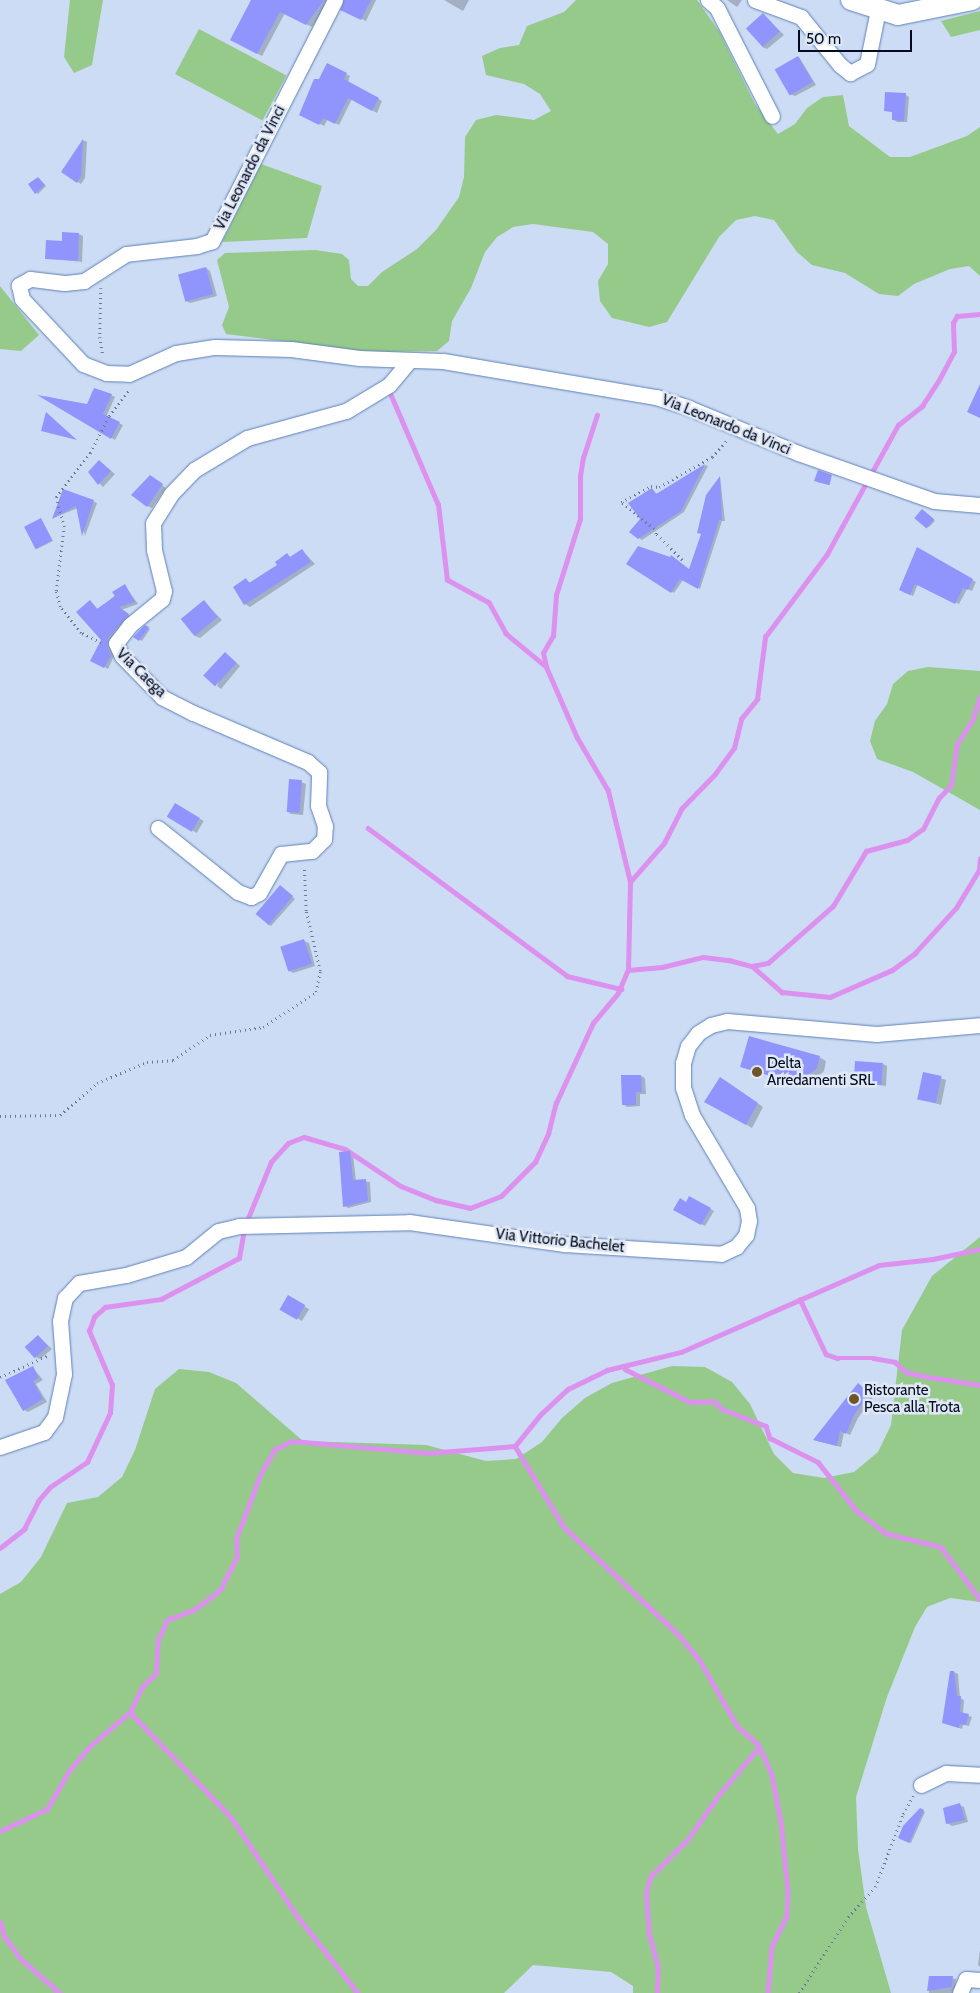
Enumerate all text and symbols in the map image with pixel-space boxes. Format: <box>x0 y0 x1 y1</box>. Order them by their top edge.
scale bar <box>800 20 914 52</box>
text: 50 m <box>806 30 841 48</box>
street label: Via Leonardo da Vinci <box>211 103 289 233</box>
street label: Via Leonardo da Vinci <box>659 391 793 459</box>
street label: Via Caega <box>112 645 170 701</box>
place label: Delta Arredamenti SRL <box>767 1054 875 1089</box>
marker: Delta Arredamenti SRL <box>751 1066 763 1078</box>
street label: Via Vittorio Bachelet <box>495 1225 625 1257</box>
place label: Ristorante Pesca alla Trota <box>864 1381 960 1416</box>
marker: Ristorante Pesca alla Trota <box>848 1393 860 1405</box>

